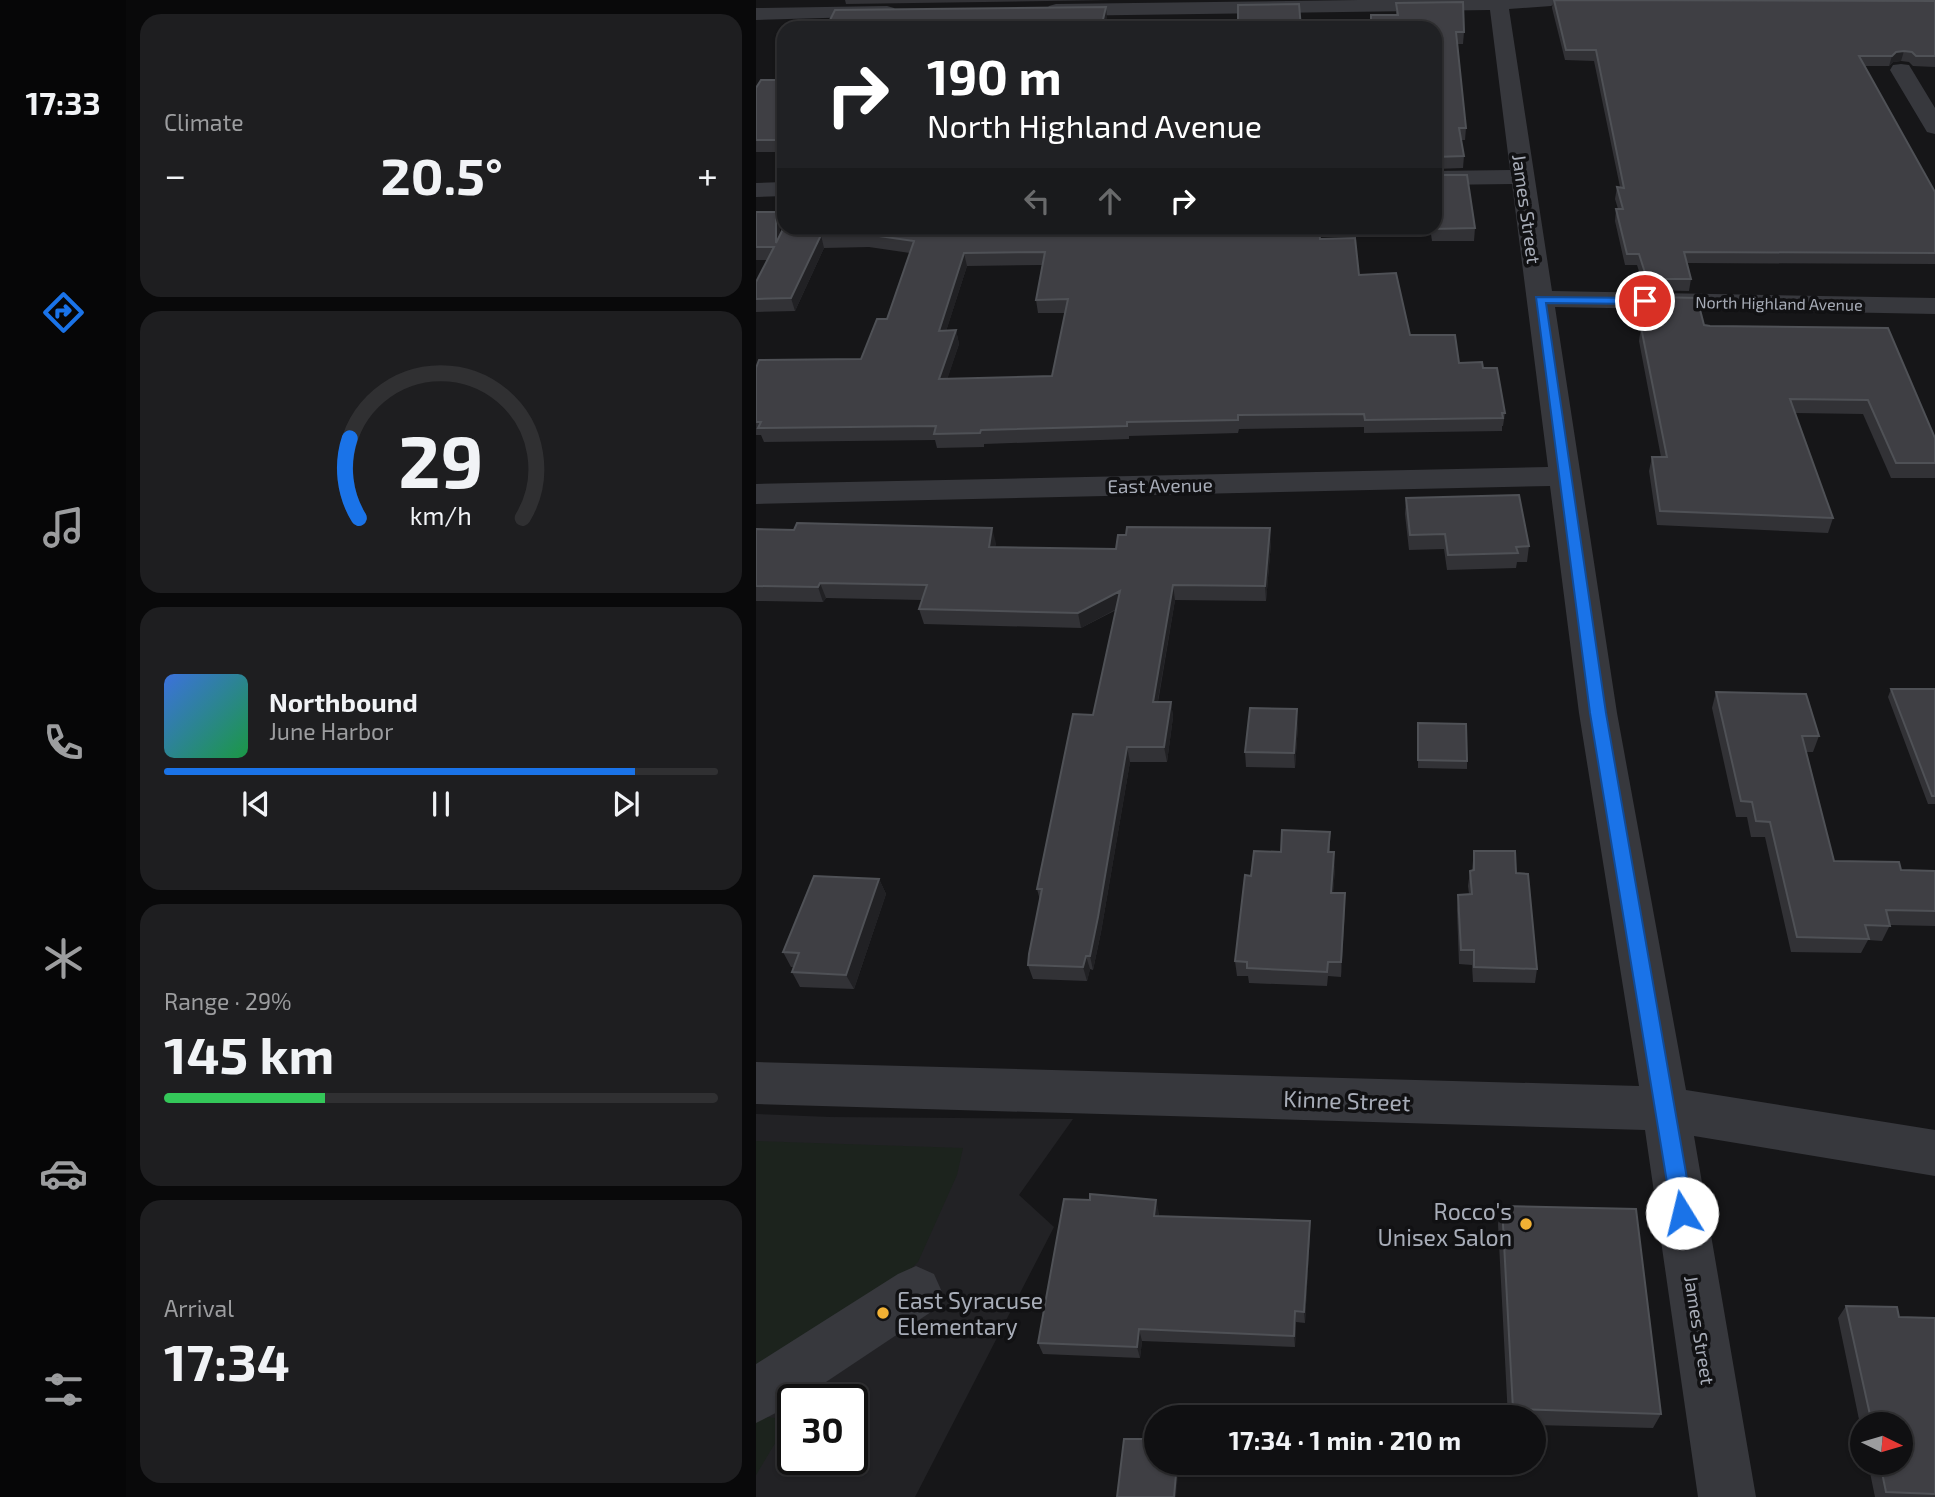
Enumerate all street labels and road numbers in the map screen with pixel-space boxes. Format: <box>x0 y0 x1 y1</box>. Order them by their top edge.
street label: James Street <box>1508 153 1546 265</box>
street label: North Highland Avenue <box>1695 292 1863 314</box>
street label: East Avenue <box>1107 473 1213 497</box>
street label: Kinne Street <box>1283 1084 1411 1116</box>
street label: James Street <box>1680 1274 1720 1386</box>

